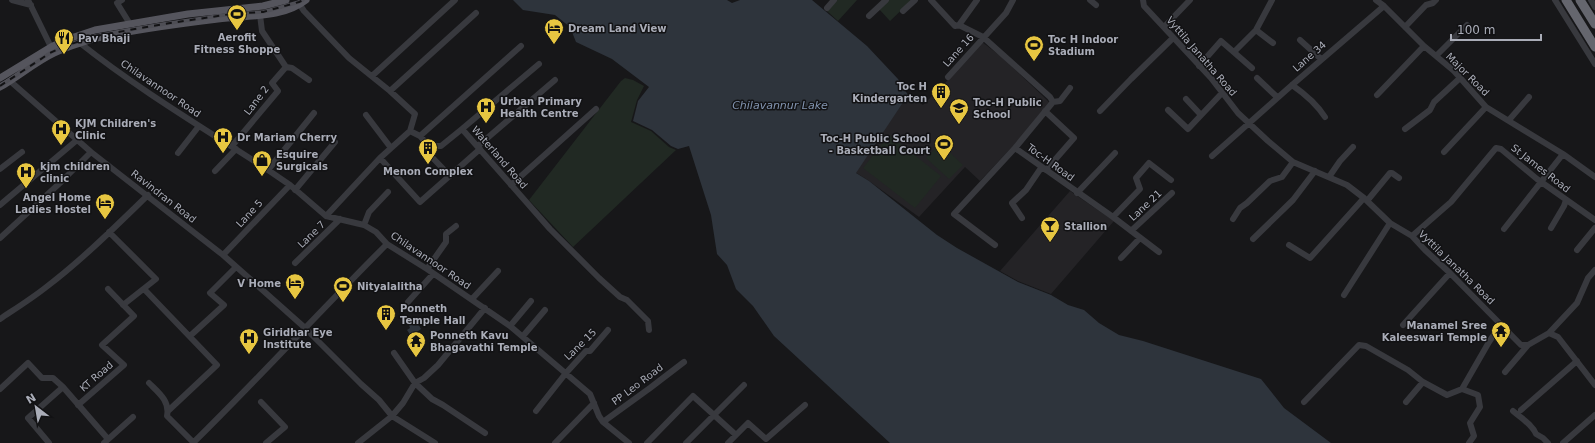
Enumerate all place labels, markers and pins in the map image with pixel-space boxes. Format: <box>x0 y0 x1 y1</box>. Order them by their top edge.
sports icon: Aerofit Fitness Shoppe <box>226 3 248 31</box>
hotel icon: Dream Land View <box>543 17 565 45</box>
place label: Dream Land View <box>568 23 667 34</box>
restaurant icon: Pav Bhaji <box>53 27 75 55</box>
place label: Aerofit Fitness Shoppe <box>194 32 281 55</box>
place label: Pav Bhaji <box>78 33 130 44</box>
sports icon: Toc H Indoor Stadium <box>1023 34 1045 62</box>
place label: Toc H Indoor Stadium <box>1048 34 1118 57</box>
place label: Toc H Kindergarten <box>852 81 927 104</box>
building icon: Toc H Kindergarten <box>930 81 952 109</box>
hospital icon: Urban Primary Health Centre <box>475 96 497 124</box>
place label: Urban Primary Health Centre <box>500 96 582 119</box>
school or university icon: Toc-H Public School <box>948 97 970 125</box>
place label: Toc-H Public School <box>973 97 1042 120</box>
hospital icon: KJM Children's Clinic <box>50 118 72 146</box>
place label: KJM Children's Clinic <box>75 118 156 141</box>
hospital icon: Dr Mariam Cherry <box>212 126 234 154</box>
place label: Dr Mariam Cherry <box>237 132 338 143</box>
place label: Toc-H Public School - Basketball Court <box>820 133 930 156</box>
sports icon: Toc-H Public School - Basketball Court <box>933 133 955 161</box>
building icon: Menon Complex <box>417 137 439 165</box>
shop icon: Esquire Surgicals <box>251 149 273 177</box>
place label: Esquire Surgicals <box>276 149 328 172</box>
hospital icon: kjm children clinic <box>15 161 37 189</box>
place label: kjm children clinic <box>40 161 110 184</box>
place label: Menon Complex <box>383 166 473 177</box>
place label: Angel Home Ladies Hostel <box>15 192 91 215</box>
hotel icon: Angel Home Ladies Hostel <box>94 192 116 220</box>
bar icon: Stallion <box>1039 215 1061 243</box>
place label: Stallion <box>1064 221 1107 232</box>
hotel icon: V Home <box>284 272 306 300</box>
sports icon: Nityalalitha <box>332 275 354 303</box>
place label: V Home <box>237 278 281 289</box>
place label: Nityalalitha <box>357 281 423 292</box>
building icon: Ponneth Temple Hall <box>375 303 397 331</box>
place label: Ponneth Temple Hall <box>400 303 466 326</box>
place label: Manamel Sree Kaleeswari Temple <box>1382 320 1487 343</box>
temple icon: Manamel Sree Kaleeswari Temple <box>1490 320 1512 348</box>
hospital icon: Giridhar Eye Institute <box>238 327 260 355</box>
place label: Giridhar Eye Institute <box>263 327 333 350</box>
temple icon: Ponneth Kavu Bhagavathi Temple <box>405 330 427 358</box>
place label: Ponneth Kavu Bhagavathi Temple <box>430 330 538 353</box>

